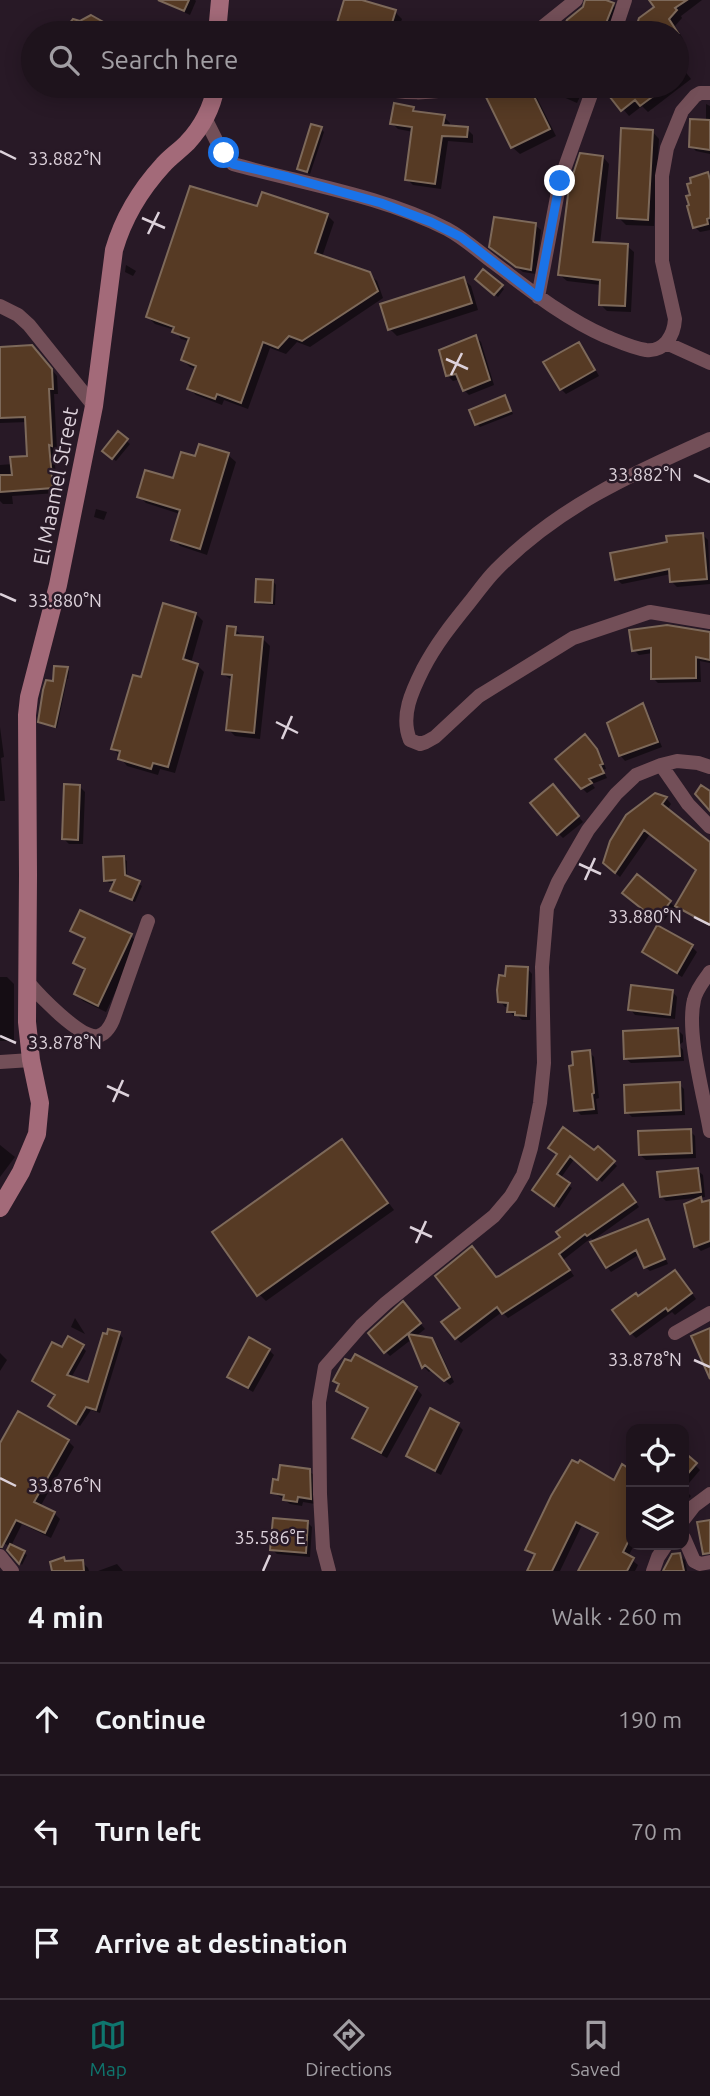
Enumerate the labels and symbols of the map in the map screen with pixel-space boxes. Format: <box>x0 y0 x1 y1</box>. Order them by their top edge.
route start <box>208 137 239 168</box>
text: 33.882°N <box>28 148 102 168</box>
route end <box>544 165 575 196</box>
street label: El Maamel Street <box>28 405 82 567</box>
text: 33.882°N <box>608 464 682 484</box>
text: 33.880°N <box>28 590 102 610</box>
text: 33.880°N <box>608 906 682 926</box>
text: 33.878°N <box>28 1032 102 1052</box>
text: 33.878°N <box>608 1349 682 1369</box>
text: 33.876°N <box>28 1475 102 1495</box>
text: 35.586°E <box>234 1527 306 1547</box>

